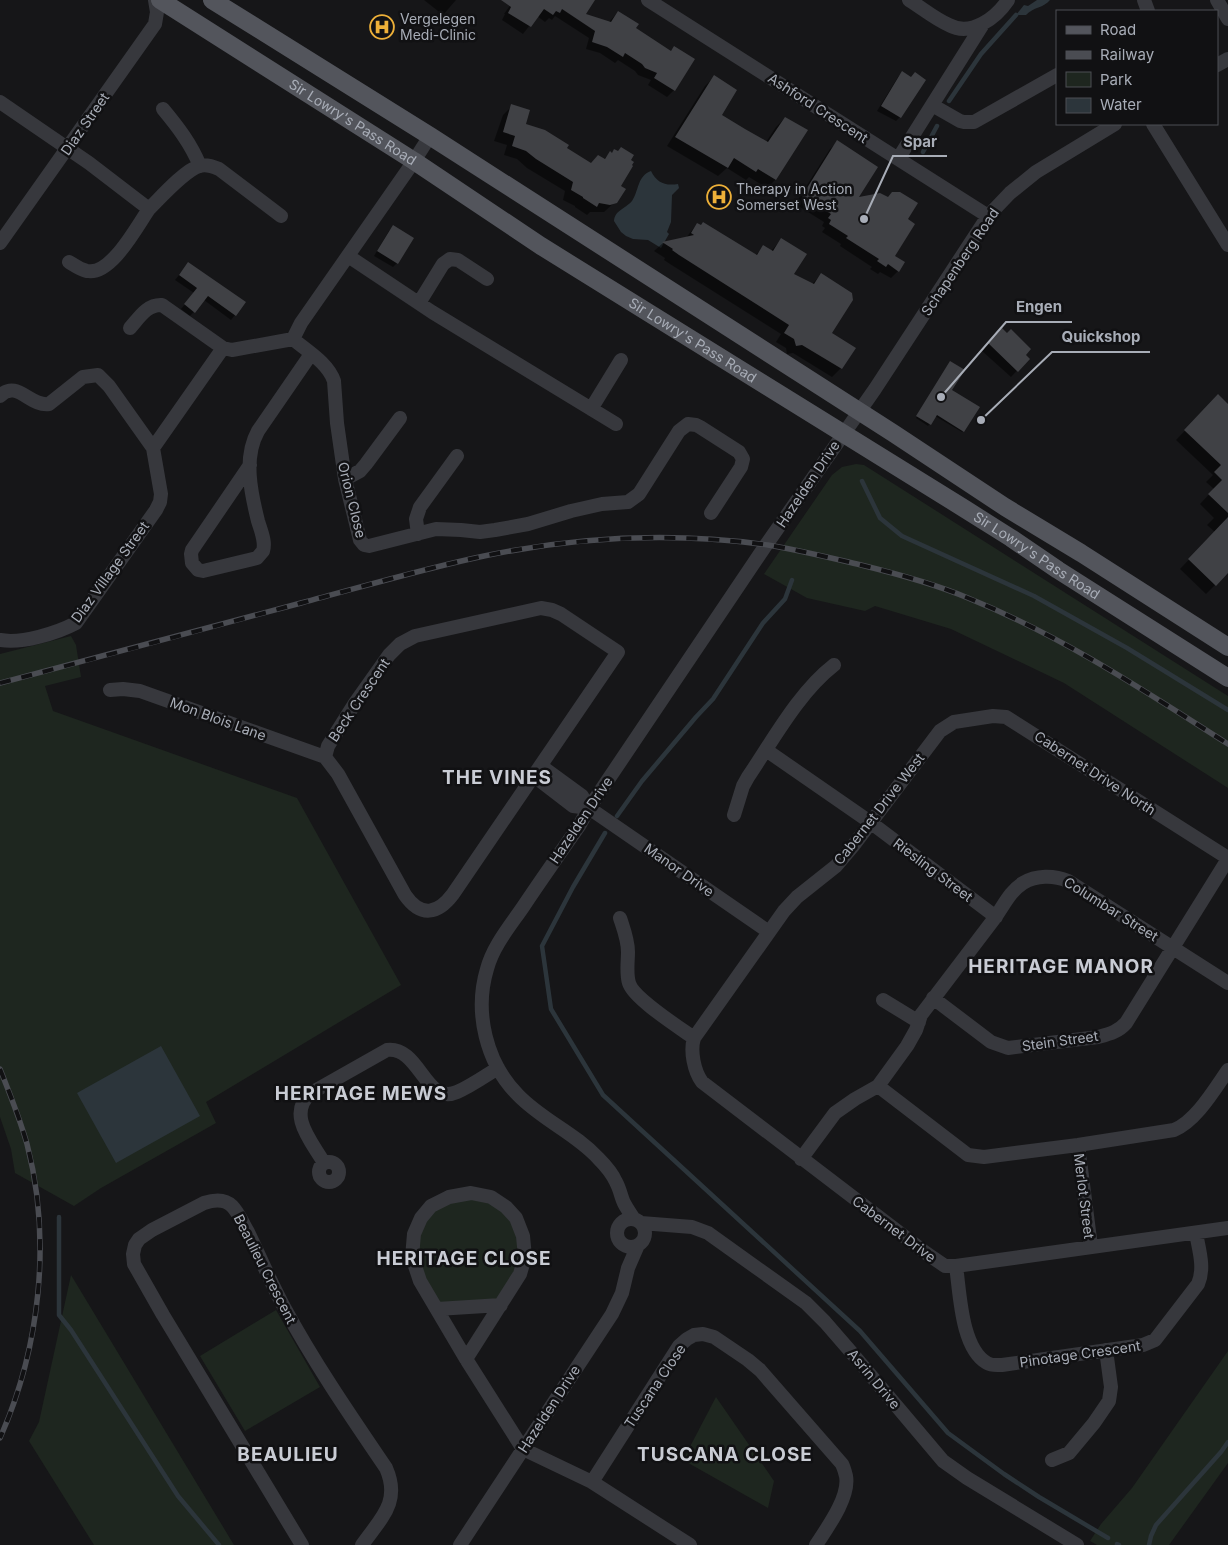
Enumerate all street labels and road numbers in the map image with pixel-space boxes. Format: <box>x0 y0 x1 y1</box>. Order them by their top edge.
street label: Ashford Crescent <box>765 69 872 146</box>
street label: Sir Lowry's Pass Road <box>286 75 420 168</box>
street label: Diaz Street <box>57 89 113 158</box>
street label: Schapenberg Road <box>917 205 1002 319</box>
street label: Sir Lowry's Pass Road <box>626 294 760 386</box>
street label: Hazelden Drive <box>772 437 843 530</box>
street label: Orion Close <box>335 460 370 540</box>
street label: Sir Lowry's Pass Road <box>971 508 1103 602</box>
street label: Diaz Village Street <box>67 517 152 626</box>
street label: Beck Crescent <box>324 655 393 745</box>
street label: Mon Blois Lane <box>168 693 269 744</box>
street label: Cabernet Drive North <box>1031 727 1159 818</box>
street label: Cabernet Drive West <box>830 749 928 868</box>
street label: Hazelden Drive <box>545 773 616 866</box>
street label: Riesling Street <box>890 834 977 905</box>
street label: Manor Drive <box>641 839 717 900</box>
street label: Columbar Street <box>1061 873 1162 945</box>
street label: Stein Street <box>1021 1027 1099 1054</box>
street label: Merlot Street <box>1071 1152 1098 1240</box>
street label: Cabernet Drive <box>849 1192 939 1265</box>
street label: Beaulieu Crescent <box>230 1211 301 1327</box>
street label: Pinotage Crescent <box>1018 1337 1142 1370</box>
street label: Tuscana Close <box>620 1341 689 1431</box>
street label: Asrin Drive <box>844 1345 904 1412</box>
street label: Hazelden Drive <box>514 1362 583 1456</box>

